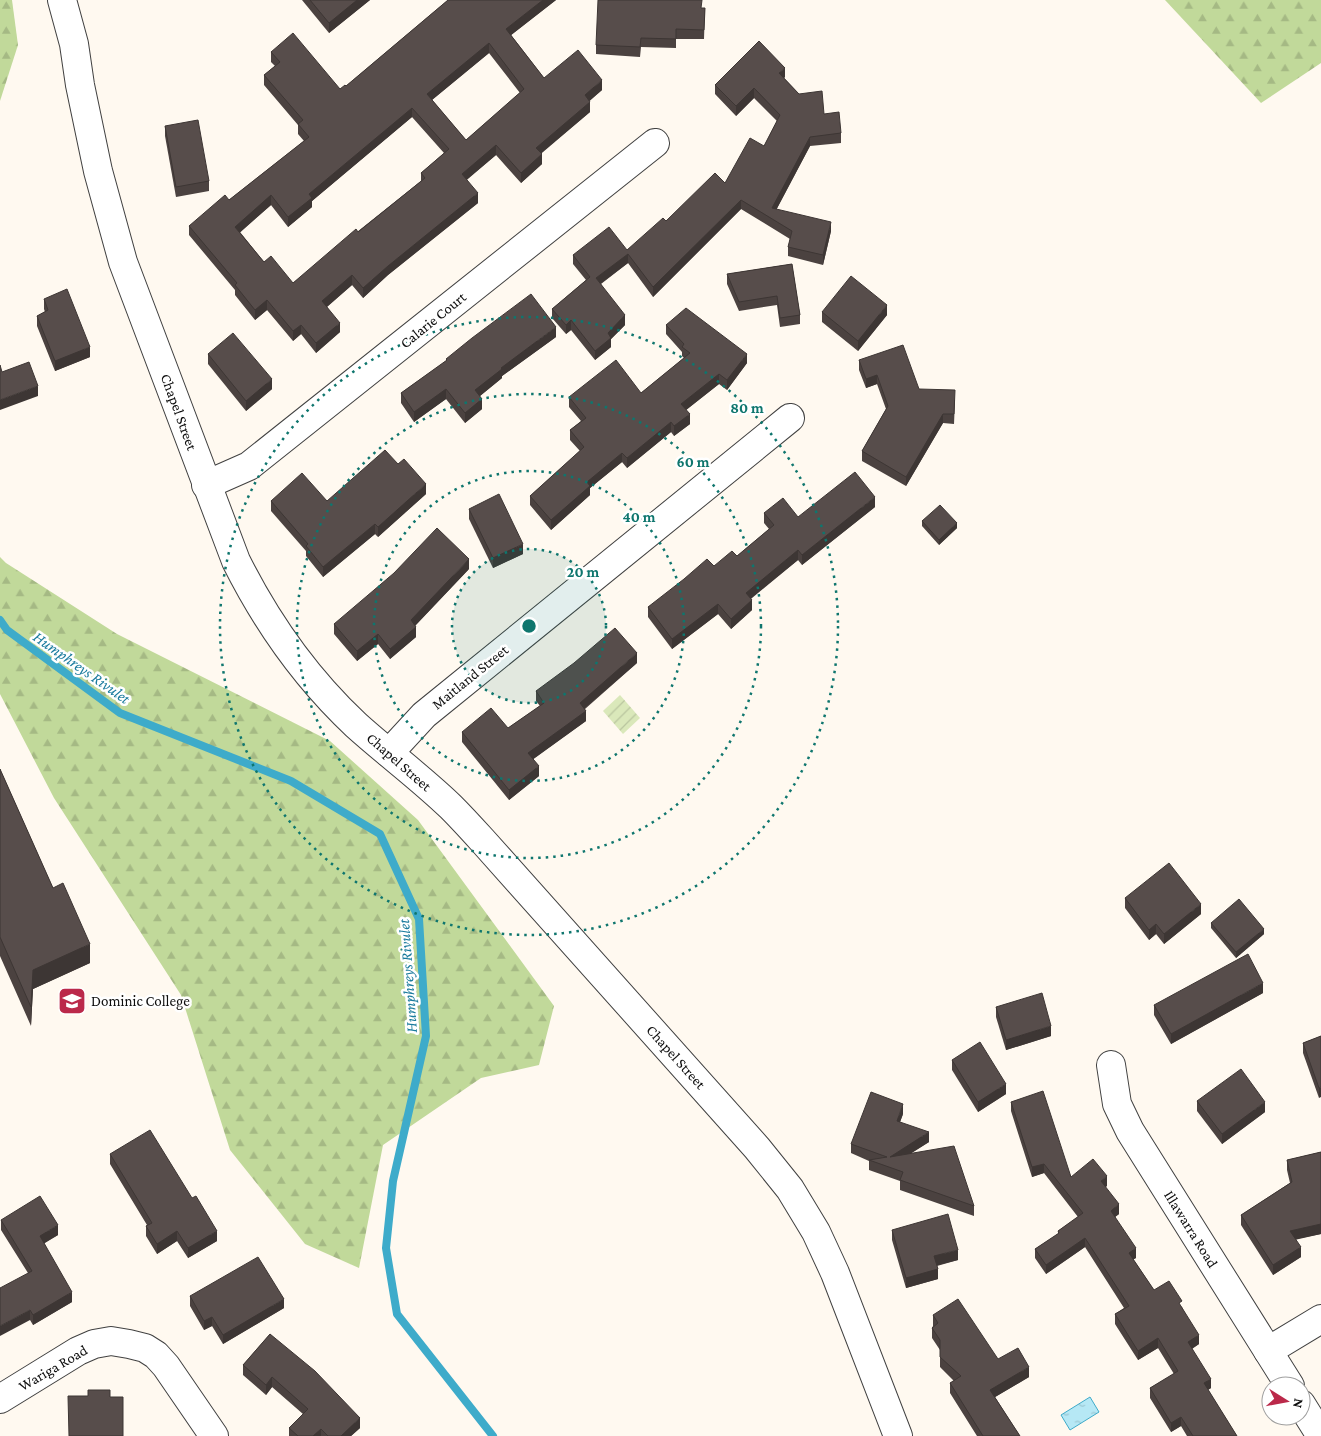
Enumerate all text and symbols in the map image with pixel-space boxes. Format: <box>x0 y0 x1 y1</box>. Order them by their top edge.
street label: Calarie Court <box>397 288 470 351</box>
street label: Chapel Street <box>157 372 201 454</box>
text: 80 m <box>730 400 764 416</box>
text: 60 m <box>677 454 710 470</box>
text: 40 m <box>623 509 656 525</box>
text: 20 m <box>567 564 599 580</box>
centre of rings <box>520 617 538 635</box>
water label: Humphreys Rivulet <box>30 628 133 708</box>
street label: Maitland Street <box>429 641 512 713</box>
street label: Chapel Street <box>363 730 435 796</box>
water label: Humphreys Rivulet <box>395 918 421 1033</box>
school or university icon: Dominic College <box>57 986 87 1016</box>
place label: Dominic College <box>91 993 190 1010</box>
street label: Chapel Street <box>642 1022 709 1094</box>
street label: Illawarra Road <box>1161 1188 1221 1271</box>
street label: Wariga Road <box>16 1342 91 1395</box>
north arrow <box>1261 1376 1311 1426</box>
text: N <box>1290 1397 1308 1410</box>

